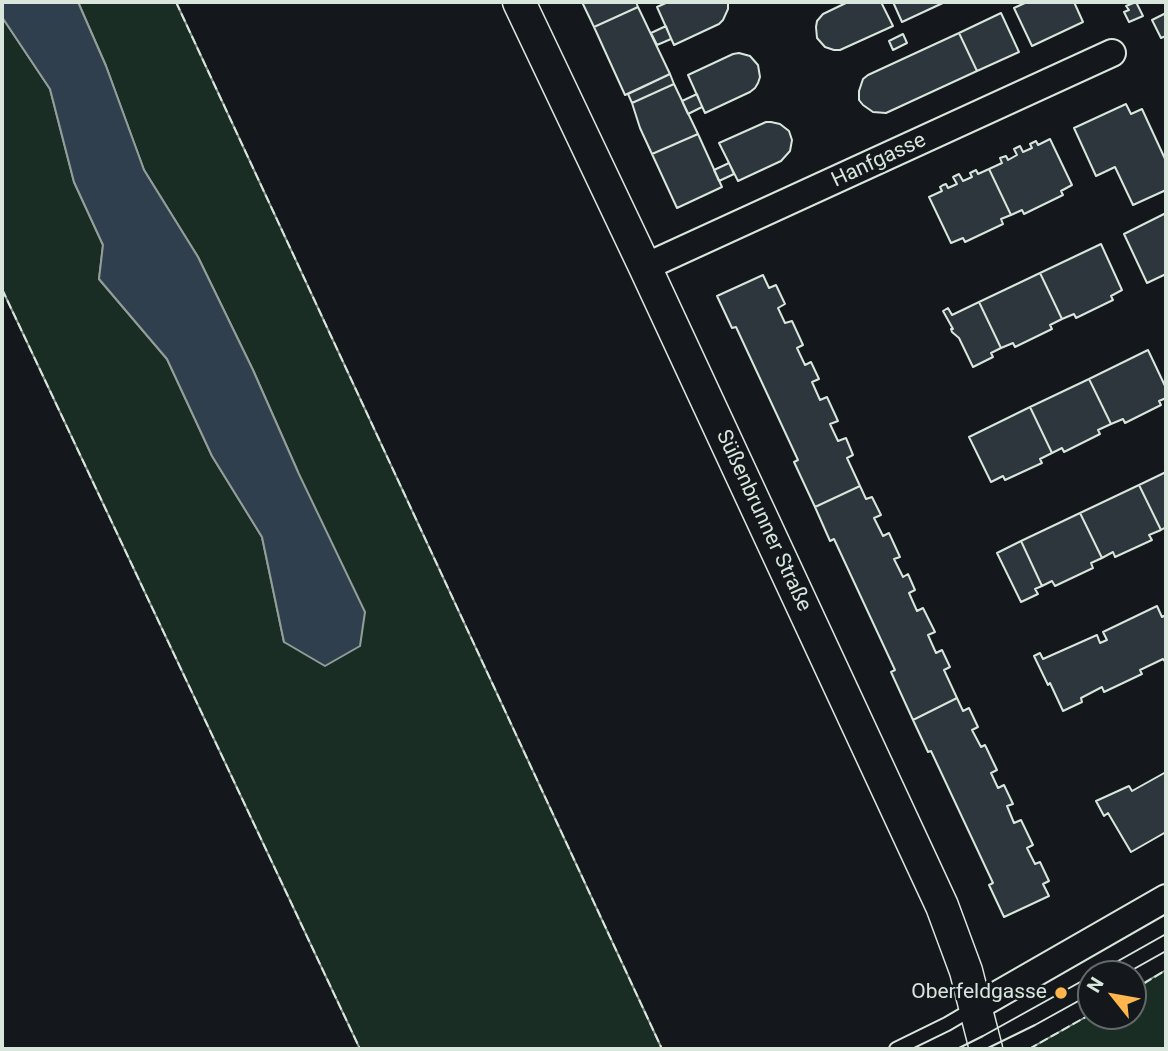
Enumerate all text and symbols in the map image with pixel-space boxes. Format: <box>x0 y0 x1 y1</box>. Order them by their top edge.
street label: Hanfgasse <box>828 128 930 194</box>
street label: Süßenbrunner Straße <box>710 426 816 616</box>
north arrow <box>1077 960 1147 1030</box>
text: N <box>1082 973 1109 997</box>
place label: Oberfeldgasse <box>911 980 1047 1006</box>
marker: Oberfeldgasse <box>1053 985 1069 1001</box>

